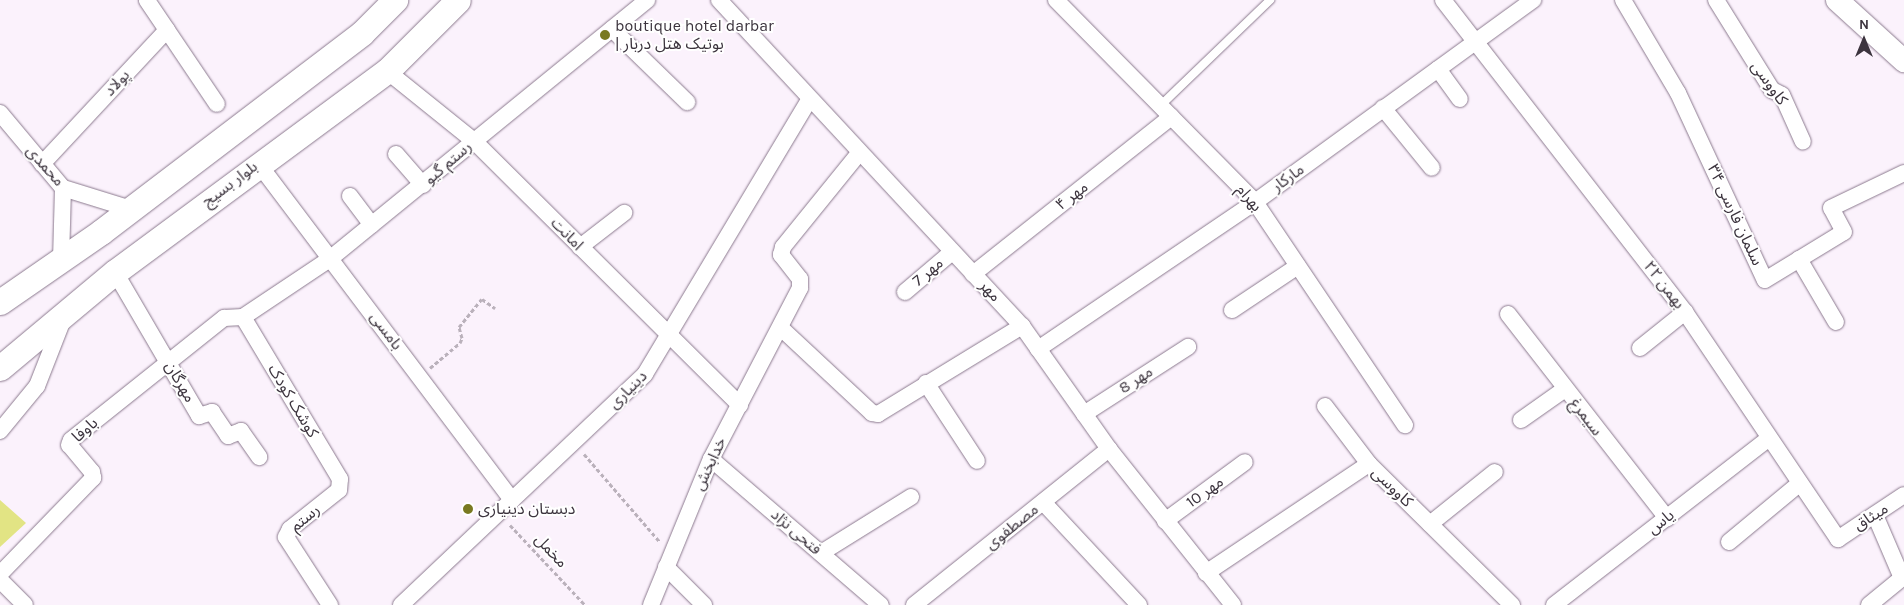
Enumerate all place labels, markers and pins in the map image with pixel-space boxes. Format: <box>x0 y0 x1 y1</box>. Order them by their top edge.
place label: boutique hotel darbar | بوتیک هتل دربار <box>615 16 774 54</box>
marker: boutique hotel darbar | بوتیک هتل دربار <box>599 29 611 41</box>
place label: دبستان دینیاری <box>478 499 575 519</box>
marker: دبستان دینیاری <box>462 503 474 515</box>

